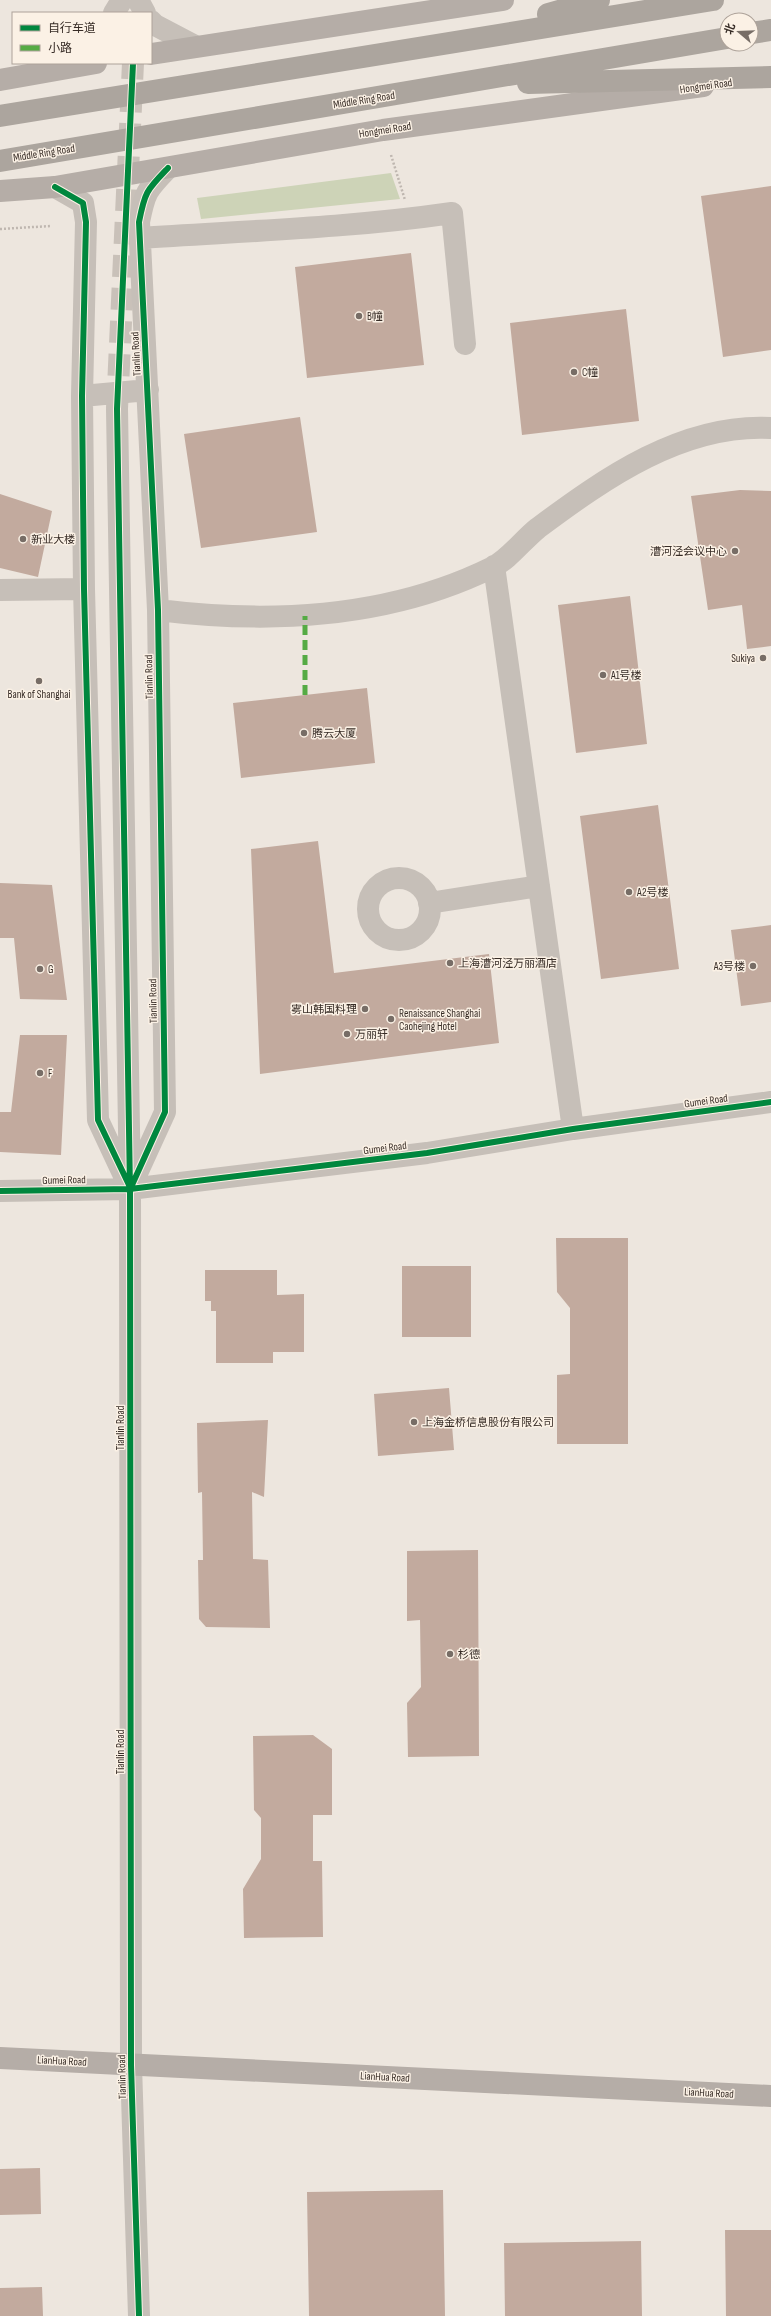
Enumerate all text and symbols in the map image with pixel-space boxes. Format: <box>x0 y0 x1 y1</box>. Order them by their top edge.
legend <box>12 12 152 64</box>
north arrow <box>719 12 759 52</box>
text: 自行车道 <box>48 21 96 36</box>
text: 北 <box>722 22 738 36</box>
text: 小路 <box>48 41 72 56</box>
street label: Hongmei Road <box>679 76 733 96</box>
street label: Middle Ring Road <box>332 89 396 111</box>
street label: Hongmei Road <box>358 119 413 141</box>
street label: Middle Ring Road <box>12 142 76 164</box>
place label: B幢 <box>367 310 383 323</box>
marker: B幢 <box>354 311 364 321</box>
street label: Tianlin Road <box>128 331 144 377</box>
place label: C幢 <box>582 366 598 379</box>
marker: C幢 <box>569 367 579 377</box>
place label: 新业大楼 <box>31 533 75 546</box>
marker: 新业大楼 <box>18 534 28 544</box>
place label: 漕河泾会议中心 <box>650 545 727 558</box>
marker: 漕河泾会议中心 <box>730 546 740 556</box>
place label: Sukiya <box>731 652 755 665</box>
marker: Sukiya <box>758 653 768 663</box>
street label: Tianlin Road <box>142 654 156 699</box>
place label: A1号楼 <box>610 669 642 682</box>
marker: A1号楼 <box>598 670 608 680</box>
marker: Bank of Shanghai <box>34 676 44 686</box>
place label: Bank of Shanghai <box>7 688 71 701</box>
place label: 腾云大厦 <box>312 727 356 740</box>
marker: 腾云大厦 <box>299 728 309 738</box>
place label: A2号楼 <box>636 886 668 899</box>
marker: A2号楼 <box>624 887 634 897</box>
place label: 上海漕河泾万丽酒店 <box>458 957 557 970</box>
marker: 上海漕河泾万丽酒店 <box>445 958 455 968</box>
place label: A3号楼 <box>713 960 745 973</box>
marker: A3号楼 <box>748 961 758 971</box>
place label: G <box>48 963 54 976</box>
marker: G <box>35 964 45 974</box>
street label: Tianlin Road <box>146 978 160 1023</box>
place label: 雾山韩国料理 <box>291 1003 357 1016</box>
marker: 雾山韩国料理 <box>360 1004 370 1014</box>
place label: Renaissance Shanghai Caohejing Hotel <box>399 1007 480 1033</box>
marker: Renaissance Shanghai Caohejing Hotel <box>386 1014 396 1024</box>
place label: 万丽轩 <box>355 1028 388 1041</box>
marker: 万丽轩 <box>342 1029 352 1039</box>
place label: F <box>48 1067 52 1080</box>
marker: F <box>35 1068 45 1078</box>
street label: Gumei Road <box>683 1091 729 1110</box>
street label: Gumei Road <box>363 1139 408 1157</box>
street label: Gumei Road <box>42 1173 86 1187</box>
street label: Tianlin Road <box>114 1405 127 1450</box>
place label: 上海金桥信息股份有限公司 <box>422 1416 554 1429</box>
marker: 上海金桥信息股份有限公司 <box>409 1417 419 1427</box>
place label: 杉德 <box>458 1648 480 1661</box>
marker: 杉德 <box>445 1649 455 1659</box>
street label: Tianlin Road <box>114 1729 127 1774</box>
street label: LianHua Road <box>37 2053 87 2069</box>
street label: Tianlin Road <box>115 2054 129 2099</box>
street label: LianHua Road <box>360 2069 410 2085</box>
street label: LianHua Road <box>684 2085 734 2101</box>

